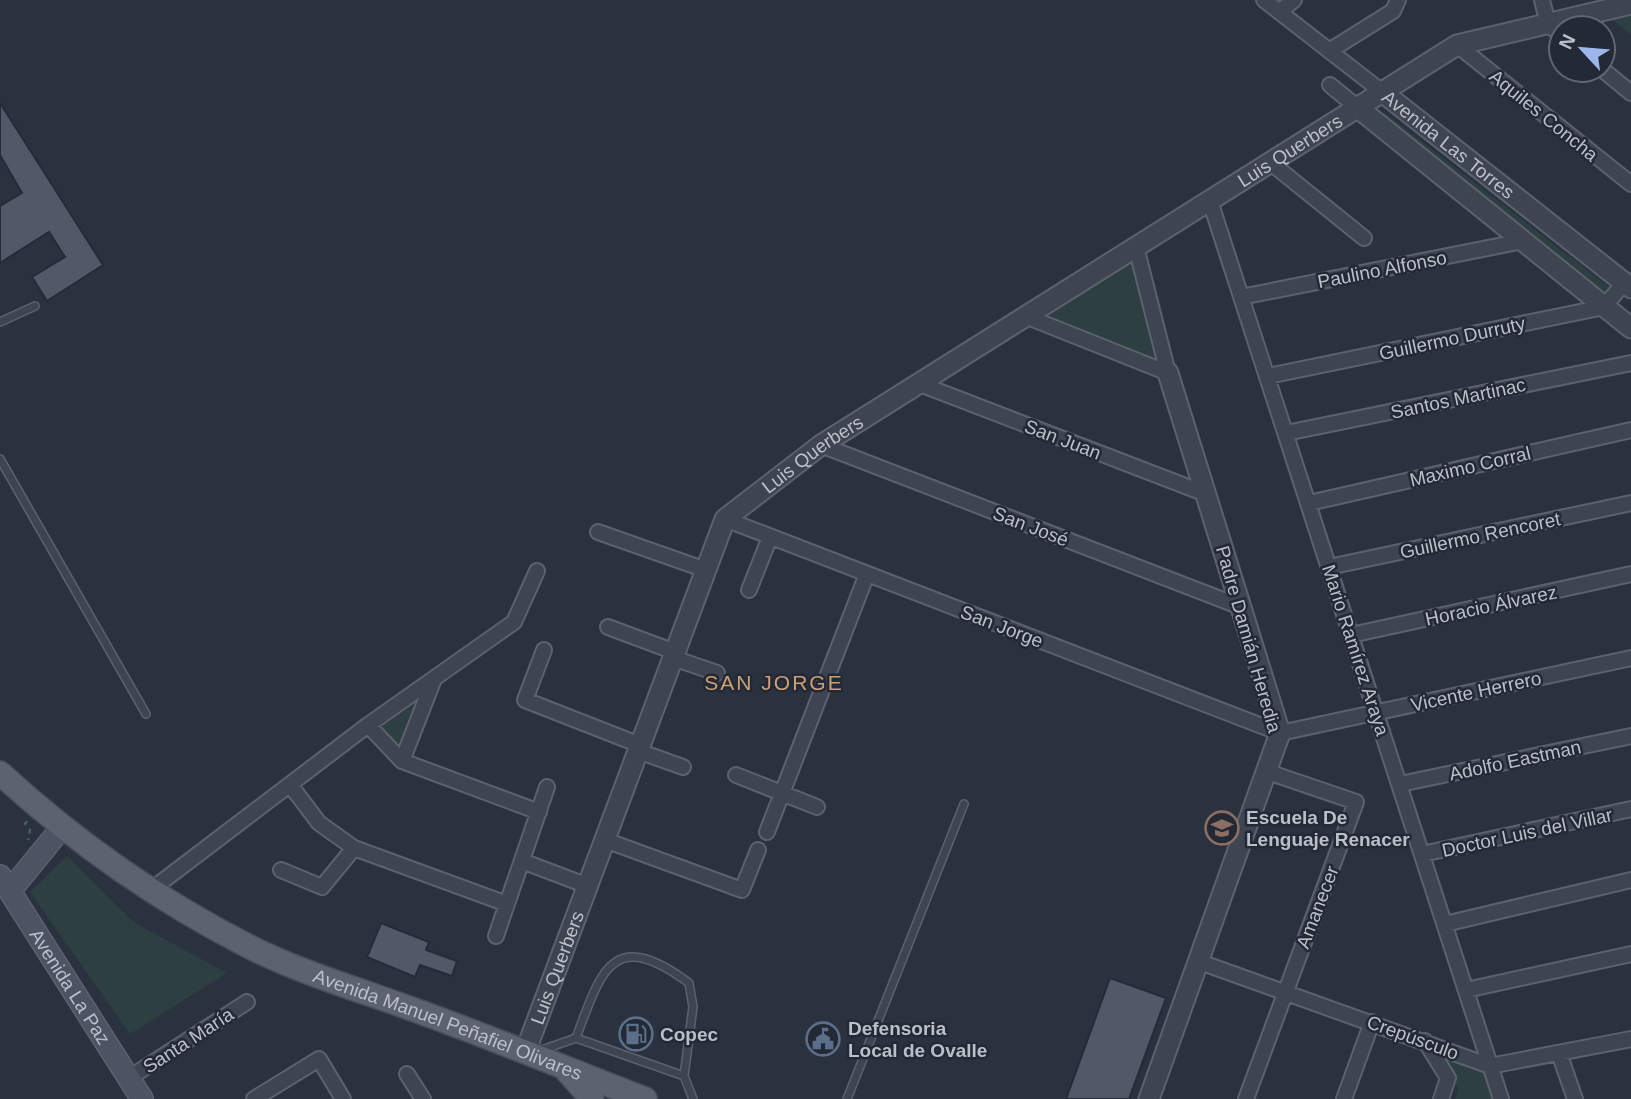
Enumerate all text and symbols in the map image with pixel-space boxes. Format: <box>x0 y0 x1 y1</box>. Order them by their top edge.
north arrow <box>1547 14 1617 84</box>
text: N <box>1555 31 1580 53</box>
street label: Aquiles Concha <box>1485 65 1602 166</box>
street label: Avenida Las Torres <box>1378 86 1518 203</box>
street label: Luis Querbers <box>1234 110 1346 191</box>
street label: Paulino Alfonso <box>1316 247 1448 292</box>
street label: Guillermo Durruty <box>1377 313 1528 364</box>
street label: Santos Martinac <box>1389 374 1527 423</box>
street label: Luis Querbers <box>758 411 867 498</box>
street label: San Juan <box>1022 415 1104 464</box>
street label: Maximo Corral <box>1408 442 1533 491</box>
street label: San José <box>990 502 1072 550</box>
street label: Guillermo Rencoret <box>1398 508 1563 563</box>
street label: Padre Damián Heredia <box>1212 543 1285 735</box>
street label: Mario Ramírez Araya <box>1318 562 1393 739</box>
street label: Horacio Álvarez <box>1423 581 1559 630</box>
street label: San Jorge <box>958 601 1046 652</box>
street label: Vicente Herrero <box>1409 667 1543 716</box>
district label: SAN JORGE <box>704 671 844 694</box>
street label: Adolfo Eastman <box>1447 736 1583 785</box>
street label: Doctor Luis del Villar <box>1440 804 1615 861</box>
place label: Escuela De Lenguaje Renacer <box>1246 807 1410 850</box>
school or university icon: Escuela De Lenguaje Renacer <box>1203 809 1241 847</box>
street label: Amanecer <box>1292 862 1343 951</box>
street label: Luis Querbers <box>527 908 588 1027</box>
street label: Avenida La Paz <box>25 925 114 1048</box>
street label: Avenida Manuel Peñafiel Olivares <box>310 965 585 1084</box>
street label: Santa María <box>139 1003 238 1077</box>
street label: Crepúsculo <box>1364 1011 1462 1064</box>
fuel station icon: Copec <box>617 1015 655 1053</box>
place label: Defensoria Local de Ovalle <box>848 1018 987 1061</box>
public building icon: Defensoria Local de Ovalle <box>804 1020 842 1058</box>
place label: Copec <box>660 1024 719 1045</box>

